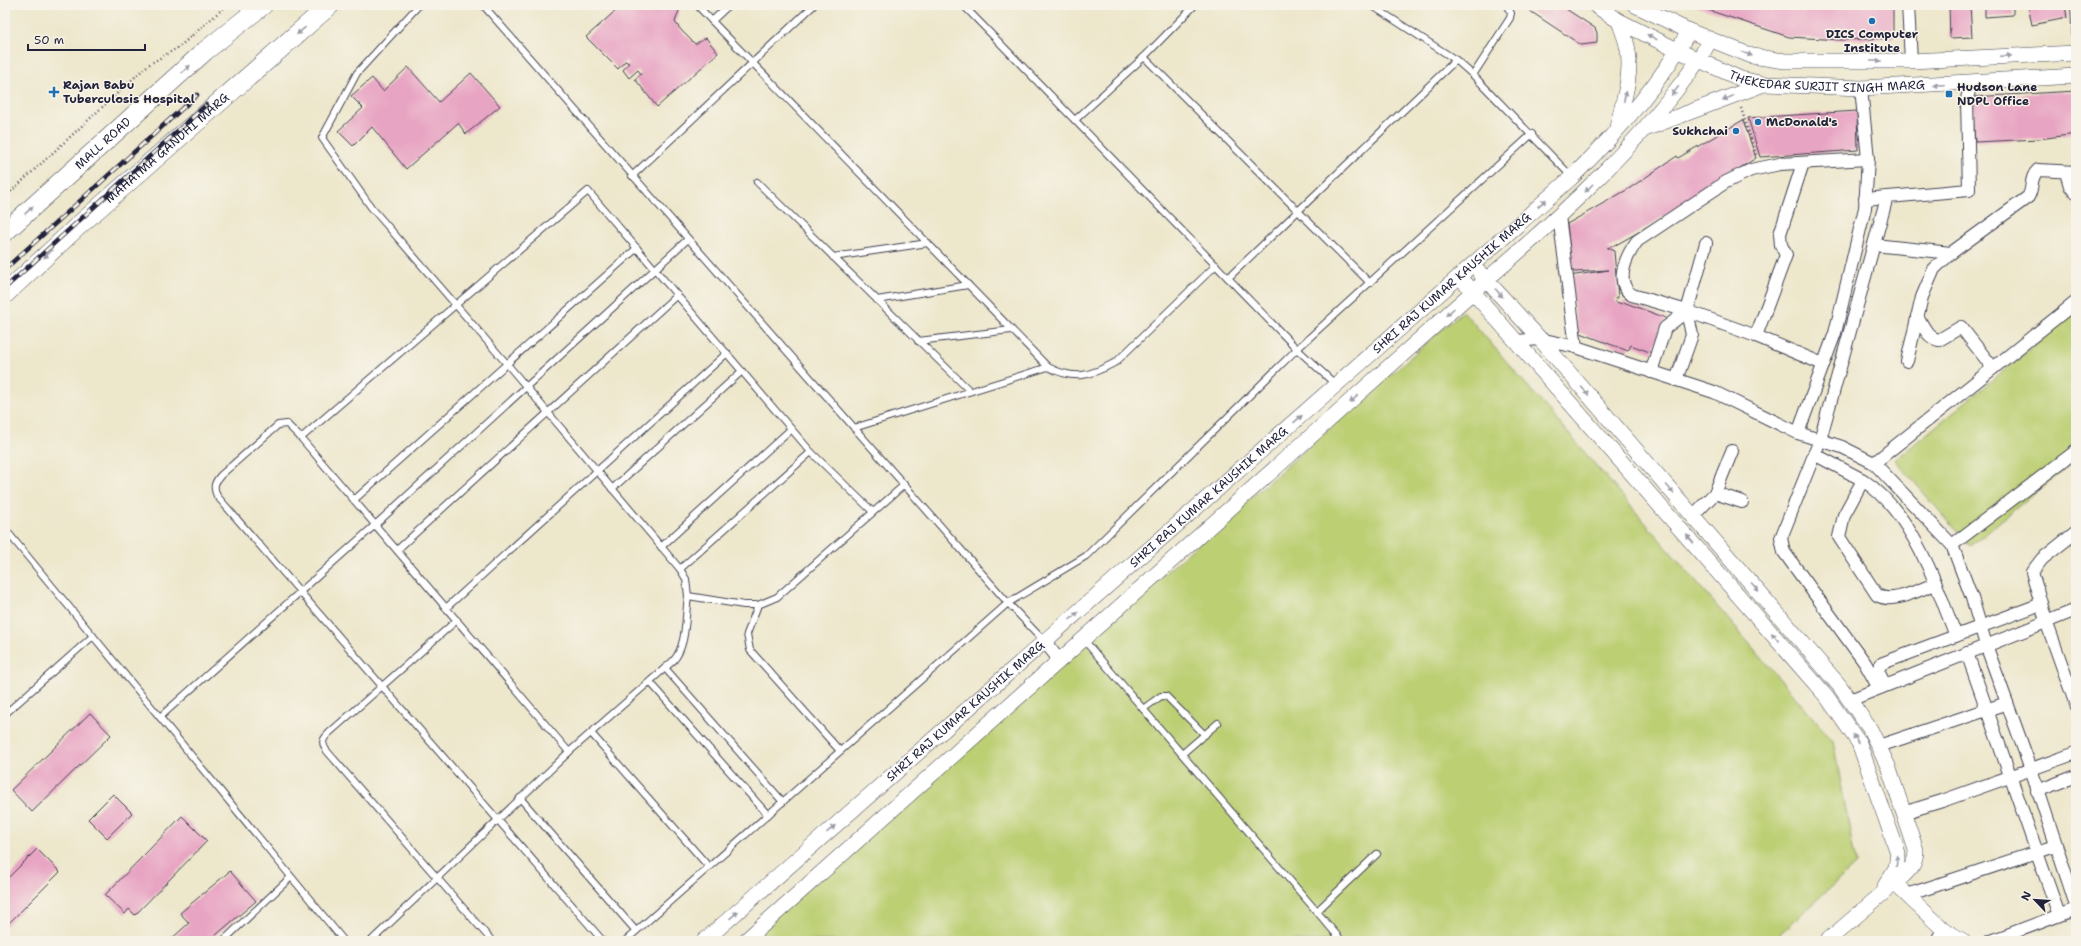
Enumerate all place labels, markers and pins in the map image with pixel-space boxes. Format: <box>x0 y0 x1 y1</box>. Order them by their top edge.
marker: DICS Computer Institute <box>1867 16 1877 26</box>
place label: DICS Computer Institute <box>1826 26 1919 56</box>
place label: Rajan Babu Tuberculosis Hospital <box>63 77 195 107</box>
place label: Hudson Lane NDPL Office <box>1957 79 2037 109</box>
marker: Rajan Babu Tuberculosis Hospital <box>48 86 60 98</box>
marker: Hudson Lane NDPL Office <box>1944 89 1954 99</box>
place label: McDonald's <box>1766 114 1838 130</box>
marker: McDonald's <box>1753 117 1763 127</box>
place label: Sukhchai <box>1672 123 1728 139</box>
marker: Sukhchai <box>1731 126 1741 136</box>

